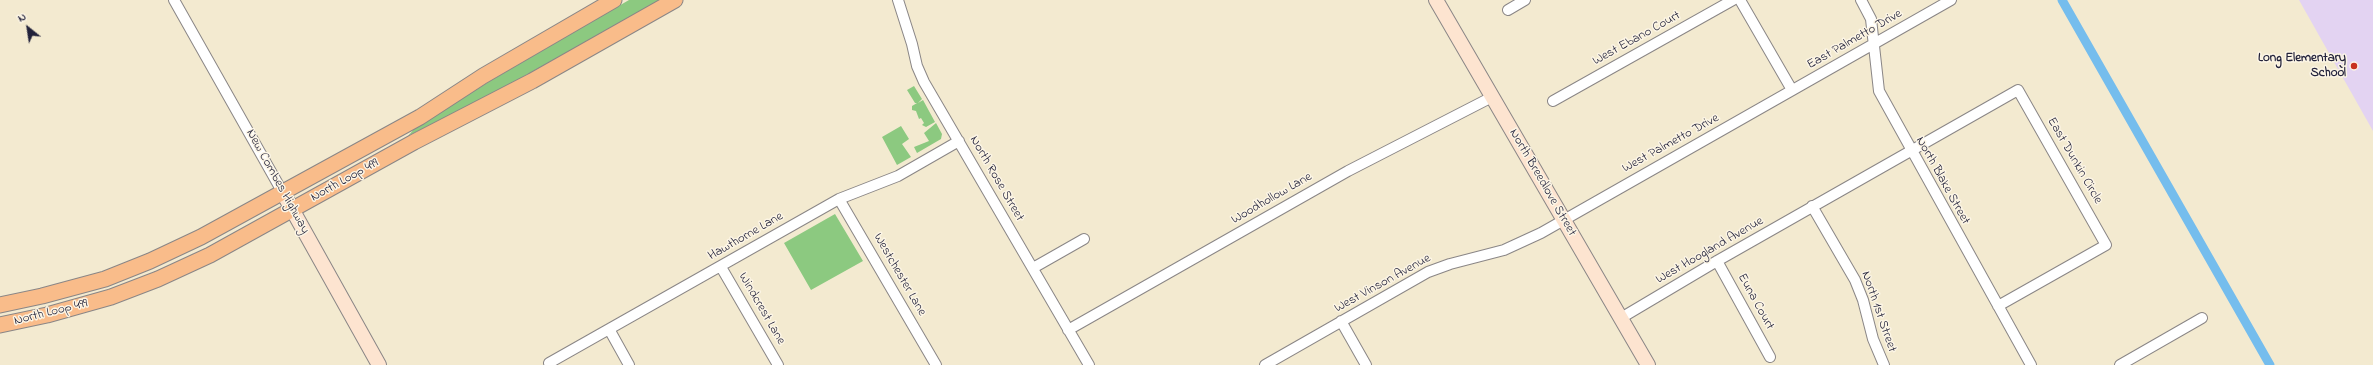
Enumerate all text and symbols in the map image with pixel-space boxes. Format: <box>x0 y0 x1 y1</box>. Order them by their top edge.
street label: East Palmetto Drive <box>1805 7 1905 73</box>
north arrow <box>8 8 48 48</box>
street label: West Ebano Court <box>1590 8 1684 70</box>
text: N <box>15 9 29 26</box>
place label: Long Elementary School <box>2258 51 2346 82</box>
marker: Long Elementary School <box>2349 61 2359 71</box>
street label: West Palmetto Drive <box>1620 111 1722 177</box>
street label: East Dunkin Circle <box>2043 115 2105 207</box>
street label: New Combes Highway <box>242 127 312 237</box>
street label: North Breedlove Street <box>1505 127 1579 239</box>
street label: North Rose Street <box>965 134 1027 224</box>
street label: North Blake Street <box>1911 134 1973 228</box>
street label: North Loop 499 <box>308 156 382 206</box>
street label: Woodhollow Lane <box>1229 170 1315 228</box>
street label: Hawthorne Lane <box>706 209 786 265</box>
street label: West Hoogland Avenue <box>1653 214 1767 288</box>
street label: Westchester Lane <box>869 231 929 319</box>
street label: West Vinson Avenue <box>1332 251 1434 317</box>
street label: Windcrest Lane <box>734 270 788 348</box>
street label: North 1st Street <box>1857 270 1899 354</box>
street label: Euna Court <box>1733 271 1777 333</box>
street label: North Loop 499 <box>13 296 89 330</box>

